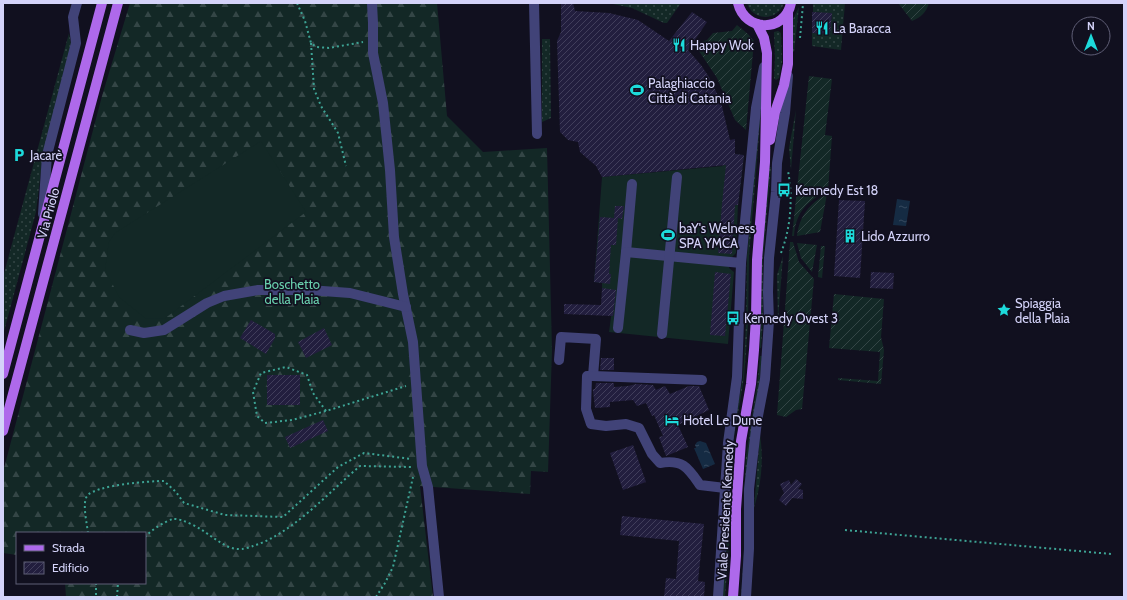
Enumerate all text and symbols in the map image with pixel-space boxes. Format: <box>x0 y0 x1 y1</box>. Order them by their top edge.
north arrow <box>1071 16 1111 56</box>
text: N <box>1087 19 1095 33</box>
restaurant icon: La Baracca <box>814 20 830 36</box>
place label: La Baracca <box>833 20 892 36</box>
restaurant icon: Happy Wok <box>671 37 687 53</box>
place label: Happy Wok <box>690 37 754 53</box>
place label: Palaghiaccio Città di Catania <box>648 75 732 106</box>
sports icon: Palaghiaccio Città di Catania <box>629 82 645 98</box>
parking icon: Jacarè <box>11 147 27 163</box>
place label: Jacarè <box>29 147 63 163</box>
bus stop icon: Kennedy Est 18 <box>776 182 792 198</box>
place label: Kennedy Est 18 <box>795 182 879 198</box>
street label: Via Priolo <box>34 186 62 240</box>
place label: baY's Welness SPA YMCA <box>679 220 756 251</box>
sports icon: baY's Welness SPA YMCA <box>660 227 676 243</box>
building icon: Lido Azzurro <box>842 228 858 244</box>
place label: Lido Azzurro <box>861 228 930 244</box>
park label: Boschetto della Plaia <box>264 276 320 307</box>
place label: Spiaggia della Plaia <box>1015 295 1071 326</box>
place icon: Spiaggia della Plaia <box>996 302 1012 318</box>
bus stop icon: Kennedy Ovest 3 <box>725 310 741 326</box>
place label: Kennedy Ovest 3 <box>744 310 838 326</box>
hotel icon: Hotel Le Dune <box>664 412 680 428</box>
place label: Hotel Le Dune <box>683 412 762 428</box>
street label: Viale Presidente Kennedy <box>713 439 737 580</box>
legend <box>16 532 146 584</box>
text: Strada <box>52 540 85 555</box>
text: Edificio <box>52 560 89 575</box>

